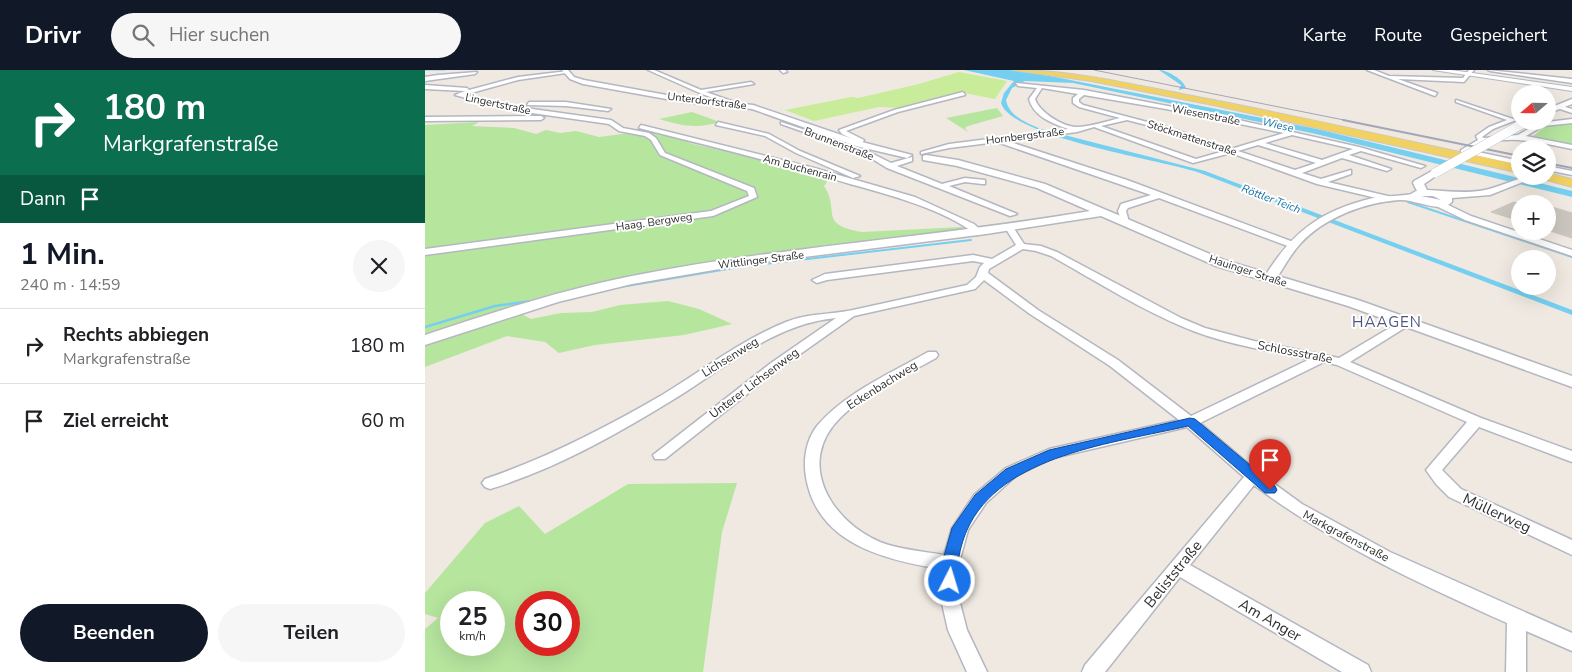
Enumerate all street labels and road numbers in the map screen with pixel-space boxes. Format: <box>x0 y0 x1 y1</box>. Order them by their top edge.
street label: Unterdorfstraße <box>667 89 748 113</box>
street label: Lingertstraße <box>464 90 532 118</box>
street label: Wiesenstraße <box>1171 101 1242 129</box>
street label: Stöckmattenstraße <box>1145 116 1239 160</box>
street label: Brunnenstraße <box>802 124 876 164</box>
street label: Hornbergstraße <box>985 124 1065 148</box>
street label: Am Buchenrain <box>761 151 839 185</box>
street label: Haag. Bergweg <box>615 209 693 235</box>
street label: Wittlinger Straße <box>717 247 805 273</box>
street label: Hauinger Straße <box>1207 251 1289 291</box>
street label: Lichsenweg <box>699 333 761 381</box>
street label: Schlossstraße <box>1256 337 1334 367</box>
street label: Unterer Lichsenweg <box>706 344 802 422</box>
street label: Eckenbachweg <box>844 357 920 413</box>
street label: Müllerweg <box>1460 488 1534 538</box>
street label: Markgrafenstraße <box>1300 506 1392 566</box>
street label: Beliststraße <box>1140 536 1206 612</box>
street label: Am Anger <box>1235 594 1306 646</box>

